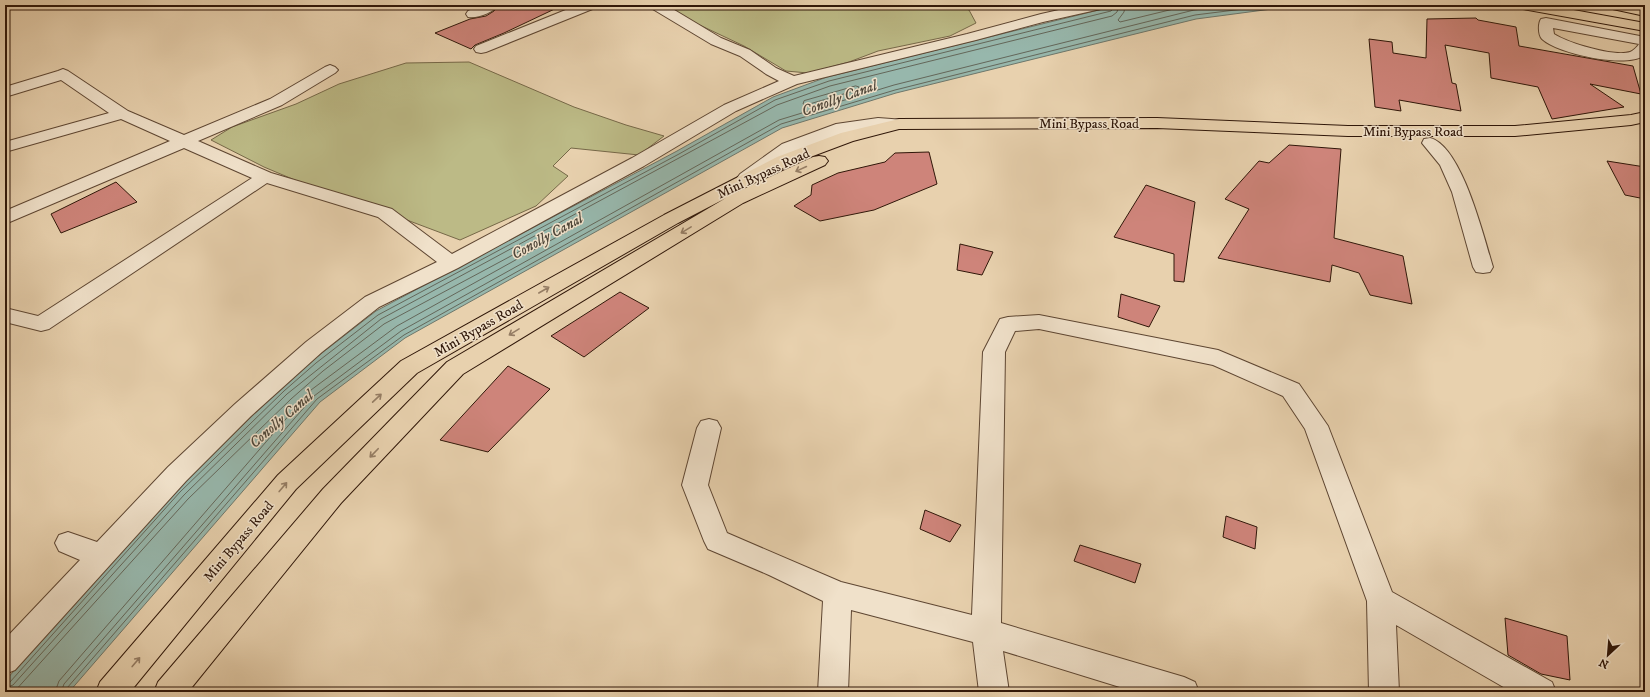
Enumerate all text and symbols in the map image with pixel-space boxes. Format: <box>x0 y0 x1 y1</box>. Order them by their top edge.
water label: Conolly Canal <box>799 75 882 121</box>
street label: Mini Bypass Road <box>1039 115 1139 133</box>
street label: Mini Bypass Road <box>1363 123 1463 141</box>
street label: Mini Bypass Road <box>714 145 813 203</box>
one-way arrow <box>795 166 807 173</box>
water label: Conolly Canal <box>508 208 588 264</box>
one-way arrow <box>680 226 692 234</box>
one-way arrow <box>538 286 550 294</box>
street label: Mini Bypass Road <box>431 296 526 362</box>
one-way arrow <box>508 328 520 336</box>
water label: Conolly Canal <box>245 385 319 452</box>
one-way arrow <box>372 393 382 402</box>
one-way arrow <box>370 447 379 457</box>
one-way arrow <box>278 482 287 493</box>
street label: Mini Bypass Road <box>200 497 278 586</box>
north arrow <box>1588 635 1628 675</box>
text: N <box>1597 655 1611 671</box>
one-way arrow <box>132 657 141 667</box>

